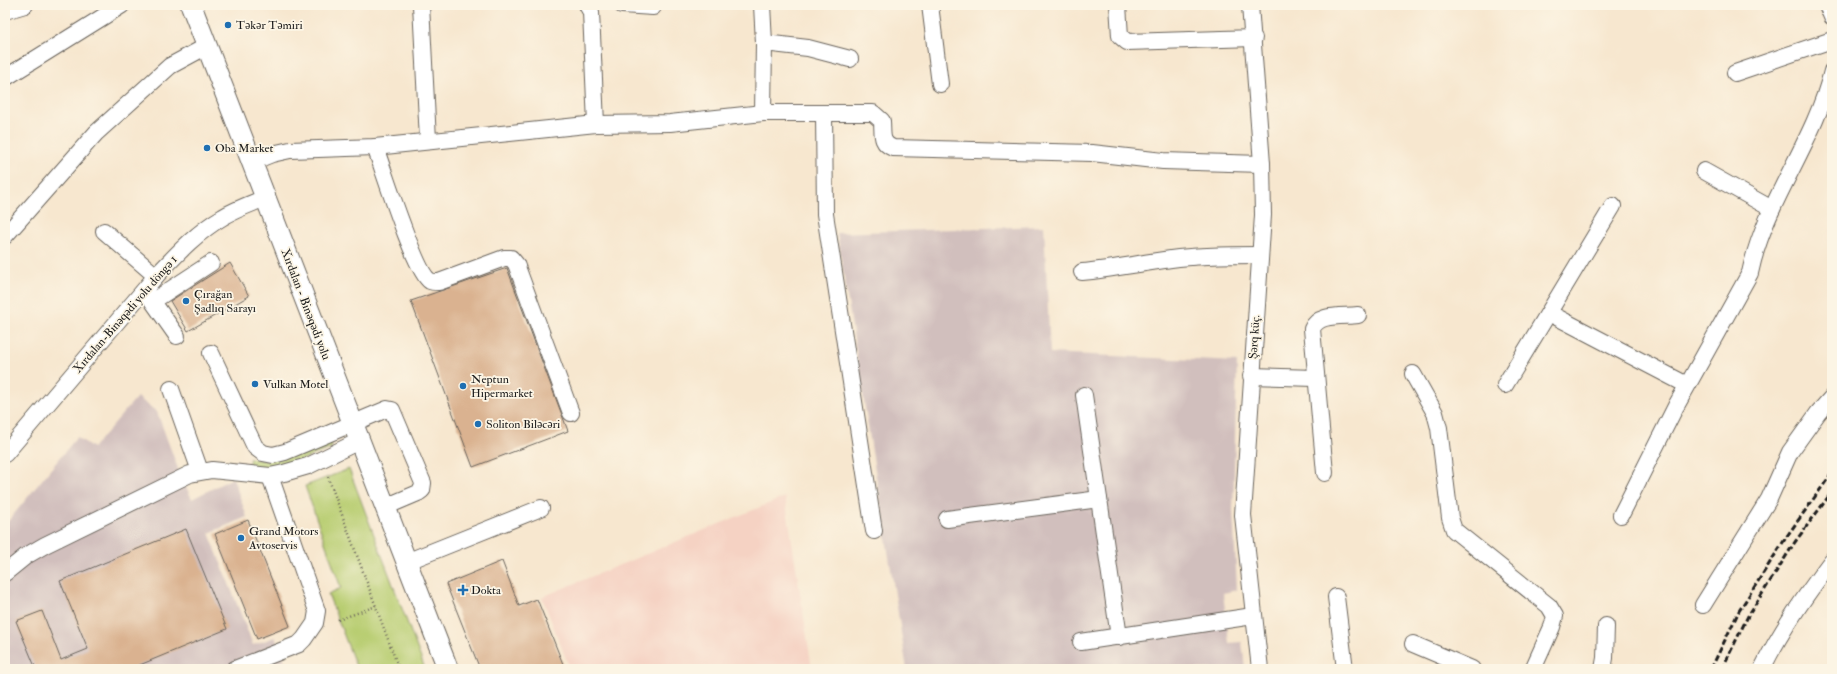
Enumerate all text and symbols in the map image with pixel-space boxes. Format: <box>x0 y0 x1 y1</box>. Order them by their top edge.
place label: Təkər Təmiri <box>236 18 303 33</box>
marker: Təkər Təmiri <box>223 20 233 30</box>
place label: Oba Market <box>215 141 274 156</box>
marker: Oba Market <box>202 143 212 153</box>
street label: Xırdalan - Binəqədi yolu <box>277 246 334 362</box>
street label: Xırdalan-Binəqədi yolu döngə 1 <box>70 252 181 376</box>
place label: Çırağan Şadlıq Sarayı <box>194 287 256 316</box>
marker: Çırağan Şadlıq Sarayı <box>181 296 191 306</box>
street label: Şərq küç. <box>1245 314 1264 360</box>
place label: Neptun Hipermarket <box>471 372 533 401</box>
place label: Vulkan Motel <box>263 377 328 392</box>
marker: Vulkan Motel <box>250 379 260 389</box>
marker: Neptun Hipermarket <box>458 381 468 391</box>
place label: Soliton Biləcəri <box>486 417 560 432</box>
marker: Soliton Biləcəri <box>473 419 483 429</box>
place label: Grand Motors Avtoservis <box>248 524 318 553</box>
marker: Grand Motors Avtoservis <box>236 533 246 543</box>
place label: Dokta <box>471 583 502 598</box>
marker: Dokta <box>458 585 468 595</box>

